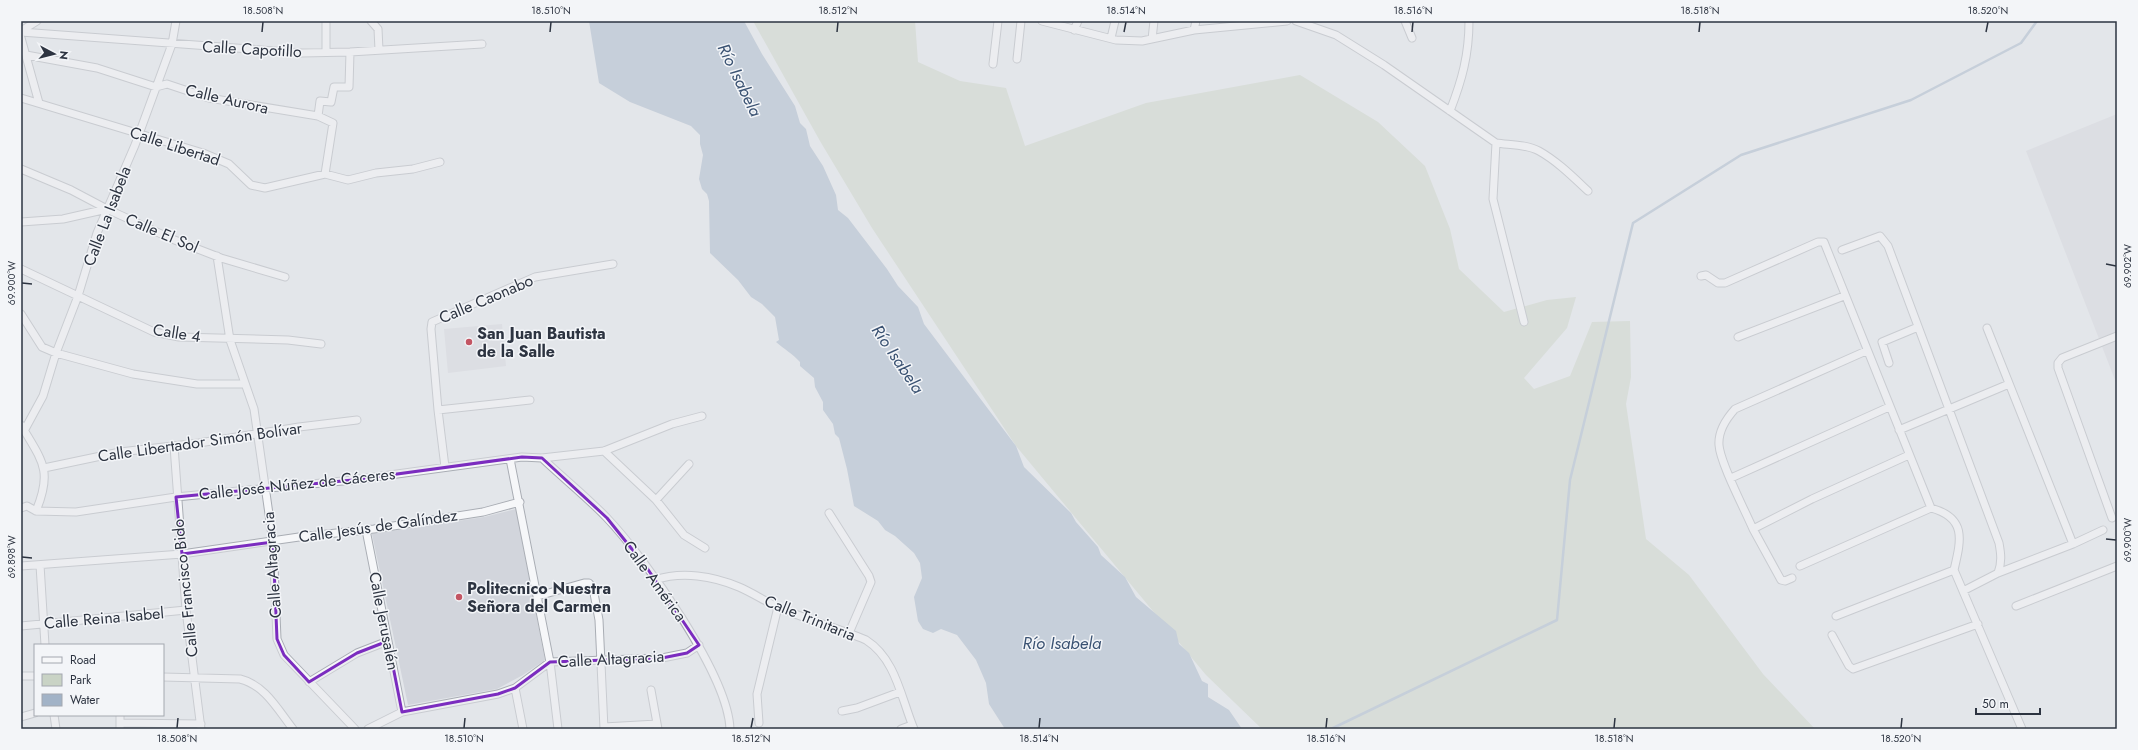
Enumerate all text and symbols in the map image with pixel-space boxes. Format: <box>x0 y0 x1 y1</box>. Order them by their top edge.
text: 18.508°N <box>243 3 283 18</box>
text: 18.510°N <box>531 3 571 18</box>
text: 18.512°N <box>818 3 858 18</box>
text: 18.514°N <box>1106 3 1146 18</box>
text: 18.516°N <box>1393 3 1433 18</box>
text: 18.518°N <box>1681 3 1719 18</box>
text: 18.520°N <box>1968 3 2008 18</box>
north arrow <box>34 34 74 74</box>
street label: Calle Capotillo <box>202 35 303 63</box>
water label: Río Isabela <box>712 39 768 121</box>
text: N <box>55 50 72 61</box>
street label: Calle Aurora <box>183 78 271 120</box>
street label: Calle Libertad <box>127 121 223 171</box>
street label: Calle La Isabela <box>77 163 137 269</box>
street label: Calle El Sol <box>122 207 202 259</box>
text: 69.902°W <box>2120 244 2135 288</box>
text: 69.900°W <box>4 261 19 305</box>
street label: Calle Caonabo <box>435 269 537 329</box>
street label: Calle 4 <box>151 318 203 348</box>
water label: Río Isabela <box>866 320 930 399</box>
place label: San Juan Bautista de la Salle <box>477 322 606 363</box>
marker: San Juan Bautista de la Salle <box>464 337 474 347</box>
street label: Calle Libertador Simón Bolívar <box>96 416 304 468</box>
street label: Calle José Núñez de Cáceres <box>198 462 396 506</box>
street label: Calle Jesús de Galíndez <box>297 503 460 549</box>
street label: Calle Altagracia <box>257 511 287 619</box>
street label: Calle Francisco Bido <box>166 518 204 658</box>
text: 69.900°W <box>2120 518 2135 562</box>
text: 69.898°W <box>4 535 19 579</box>
street label: Calle América <box>618 536 692 626</box>
street label: Calle Jerusalén <box>363 570 405 672</box>
place label: Politecnico Nuestra Señora del Carmen <box>467 577 611 618</box>
street label: Calle Trinitaria <box>761 589 859 647</box>
marker: Politecnico Nuestra Señora del Carmen <box>454 592 464 602</box>
street label: Calle Reina Isabel <box>43 601 165 635</box>
water label: Río Isabela <box>1023 631 1102 655</box>
legend <box>34 644 164 716</box>
street label: Calle Altagracia <box>557 645 665 673</box>
text: Road <box>70 651 96 669</box>
text: Park <box>70 671 92 689</box>
scale bar <box>1976 690 2040 716</box>
text: Water <box>70 691 101 709</box>
text: 50 m <box>1982 695 2009 713</box>
text: 18.508°N <box>157 731 197 746</box>
text: 18.510°N <box>444 731 484 746</box>
text: 18.512°N <box>731 731 771 746</box>
text: 18.514°N <box>1019 731 1059 746</box>
text: 18.516°N <box>1306 731 1346 746</box>
text: 18.518°N <box>1595 731 1633 746</box>
text: 18.520°N <box>1881 731 1921 746</box>

